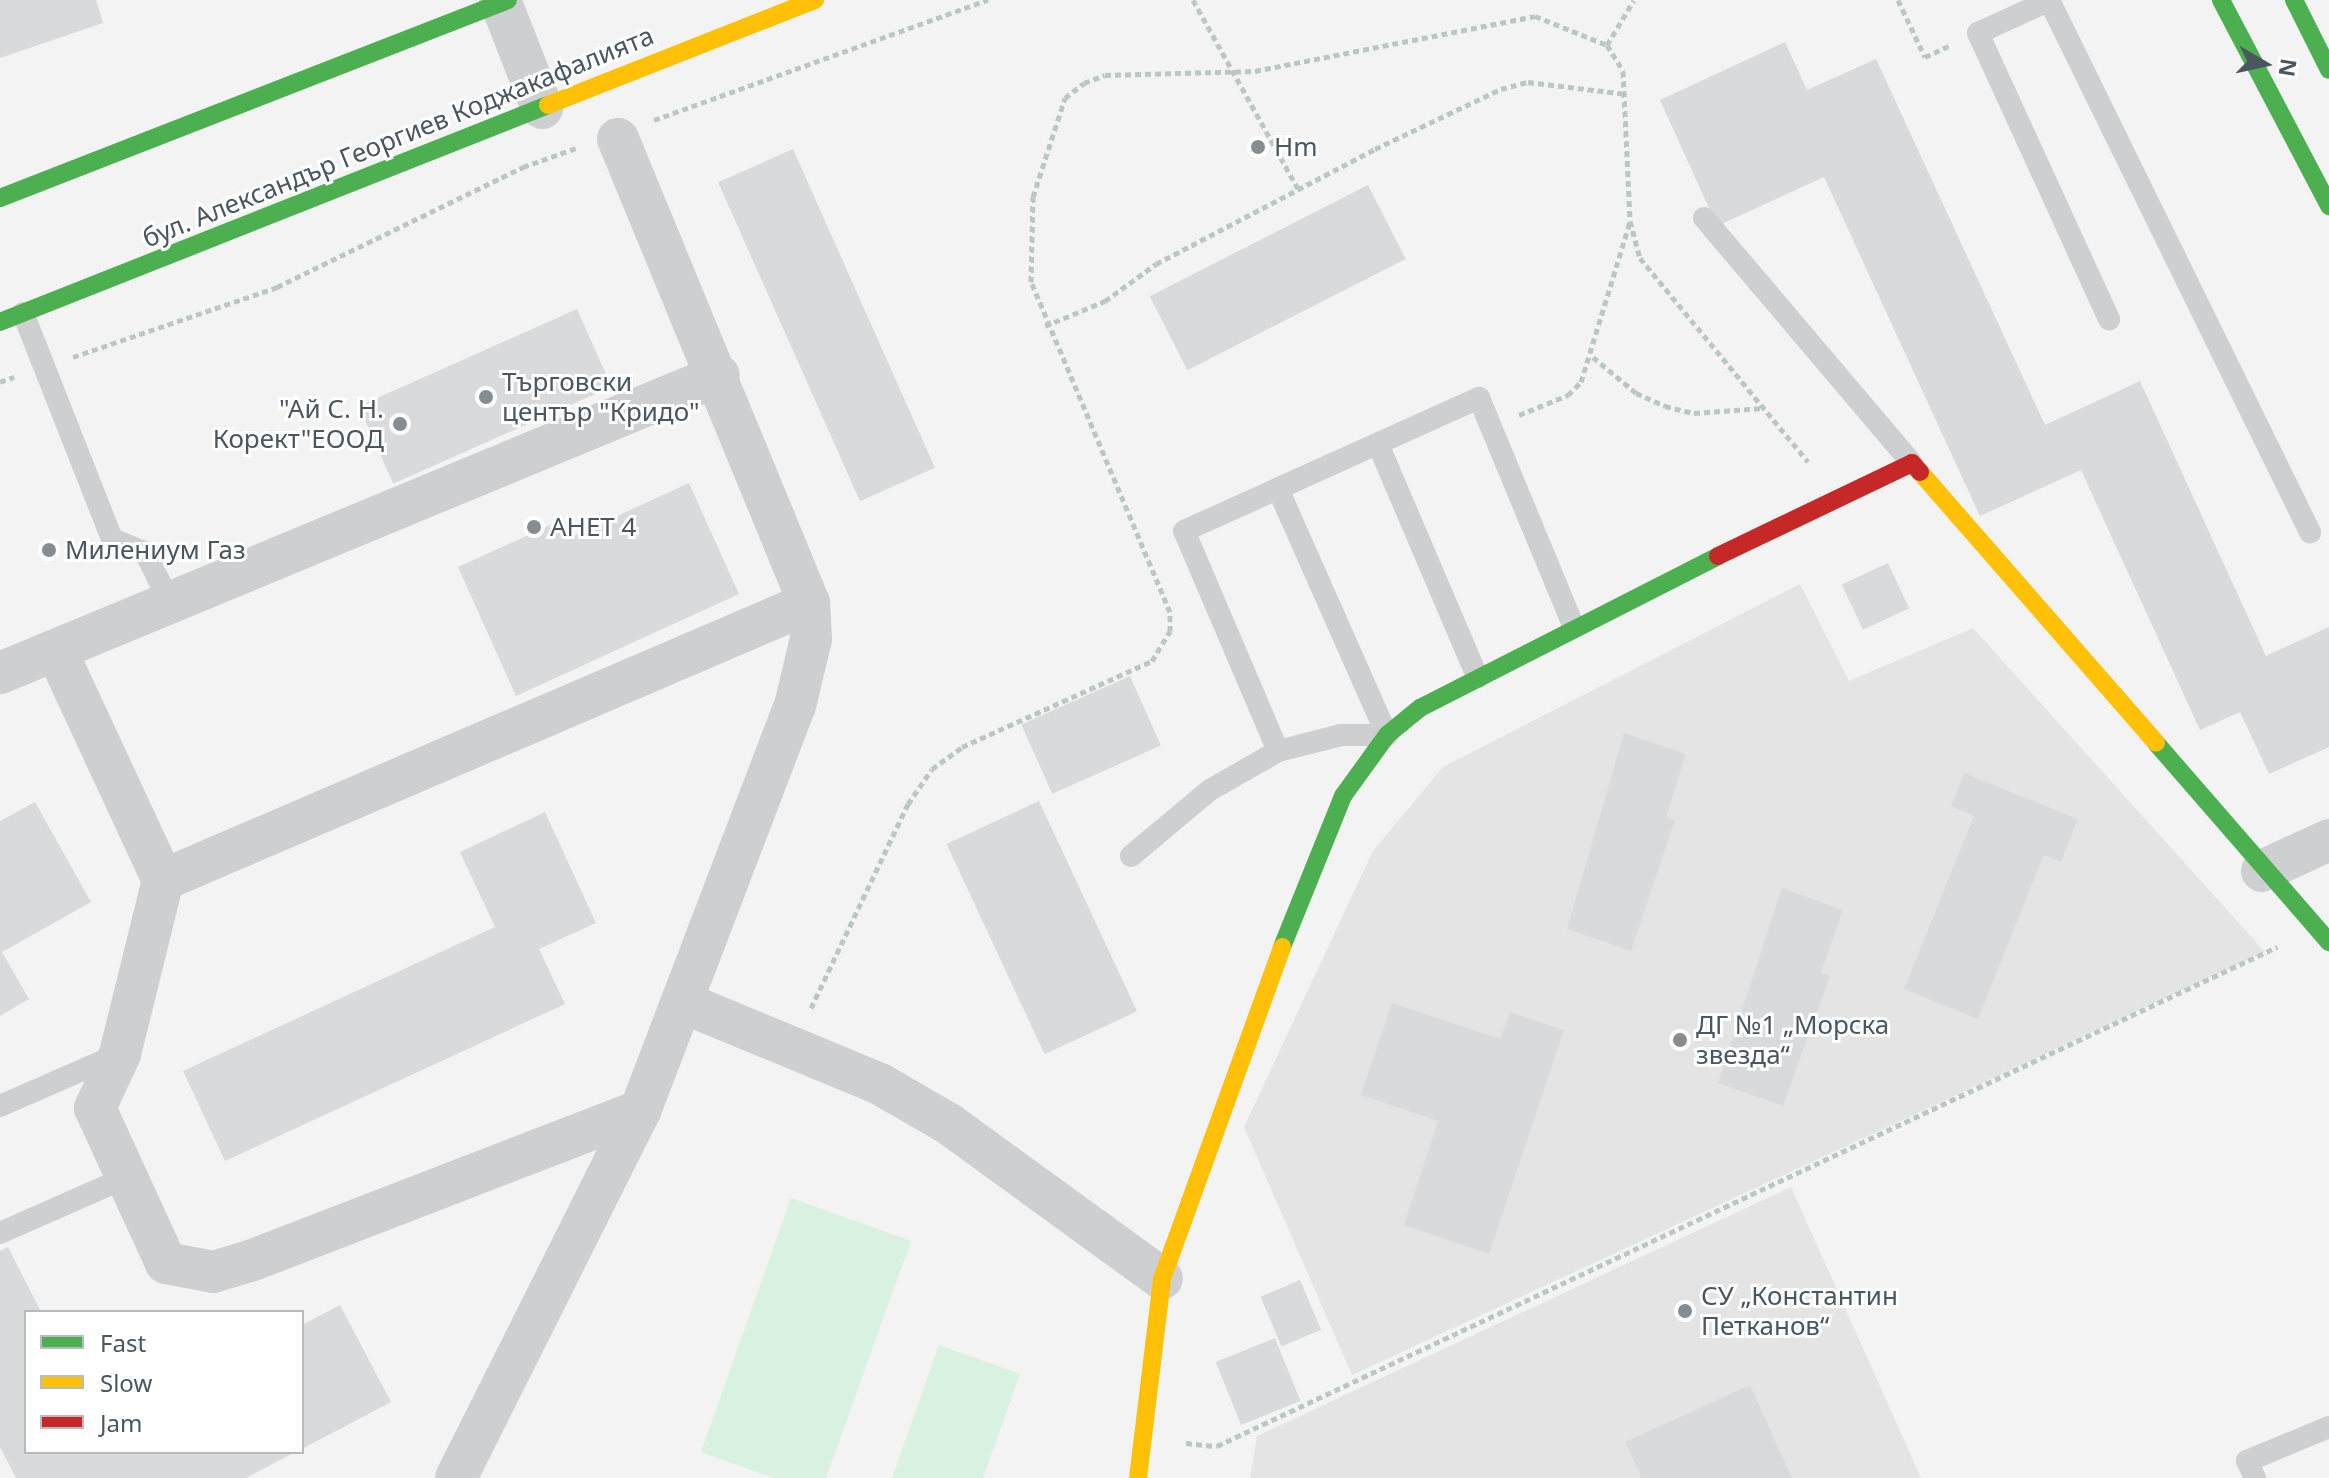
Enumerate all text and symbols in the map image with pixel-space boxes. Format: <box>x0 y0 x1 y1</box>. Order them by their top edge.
street label: бул. Александър Георгиев Коджакафалията <box>138 20 658 254</box>
north arrow <box>2225 24 2305 104</box>
text: N <box>2272 57 2305 79</box>
place label: Hm <box>1274 131 1318 163</box>
marker: Hm <box>1249 138 1267 156</box>
place label: Търговски център "Кридо" <box>502 366 700 428</box>
marker: Търговски център "Кридо" <box>477 388 495 406</box>
place label: "Ай С. Н. Корект"ЕООД <box>213 393 384 454</box>
marker: "Ай С. Н. Корект"ЕООД <box>391 415 409 433</box>
place label: АНЕТ 4 <box>550 511 636 543</box>
marker: АНЕТ 4 <box>525 518 543 536</box>
place label: Милениум Газ <box>65 534 246 566</box>
marker: Милениум Газ <box>40 541 58 559</box>
place label: ДГ №1 „Морска звезда“ <box>1696 1009 1889 1070</box>
marker: ДГ №1 „Морска звезда“ <box>1671 1031 1689 1049</box>
place label: СУ „Константин Петканов“ <box>1701 1280 1898 1342</box>
marker: СУ „Константин Петканов“ <box>1676 1302 1694 1320</box>
legend <box>24 1310 304 1454</box>
text: Fast <box>100 1326 146 1359</box>
text: Slow <box>100 1366 152 1399</box>
text: Jam <box>100 1406 142 1439</box>

